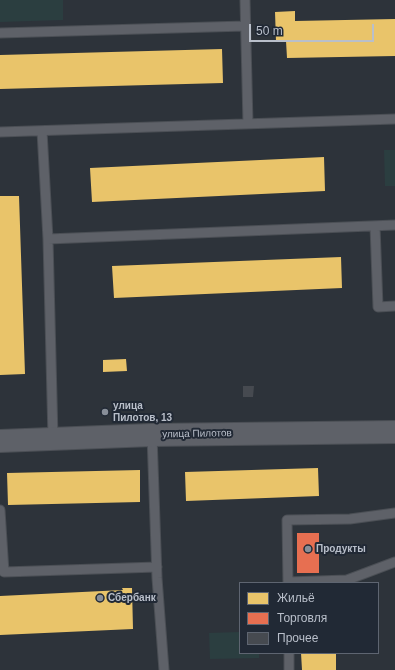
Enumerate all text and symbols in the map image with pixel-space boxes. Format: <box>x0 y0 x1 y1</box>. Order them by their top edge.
scale bar <box>251 16 376 42</box>
text: 50 m <box>256 24 283 38</box>
place label: улица Пилотов, 13 <box>113 400 172 424</box>
marker: улица Пилотов, 13 <box>100 407 110 417</box>
street label: улица Пилотов <box>162 427 232 441</box>
place label: Продукты <box>316 543 366 555</box>
marker: Продукты <box>303 544 313 554</box>
legend <box>239 582 379 654</box>
text: Жильё <box>277 591 315 605</box>
place label: Сбербанк <box>108 592 156 604</box>
marker: Сбербанк <box>95 593 105 603</box>
text: Торговля <box>277 611 327 625</box>
text: Прочее <box>277 631 318 645</box>

